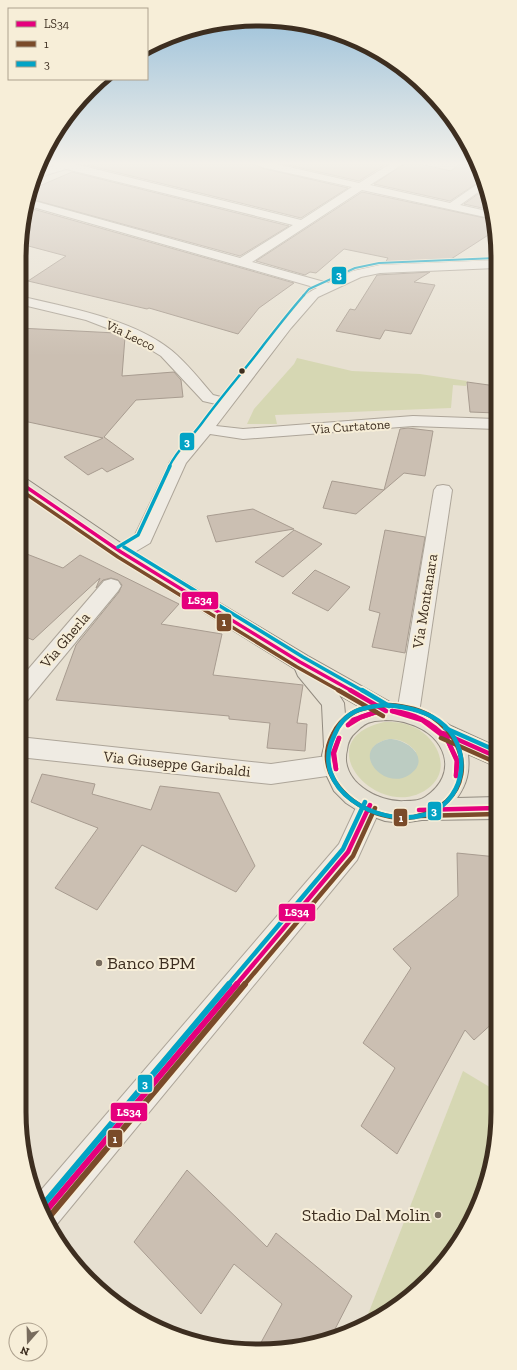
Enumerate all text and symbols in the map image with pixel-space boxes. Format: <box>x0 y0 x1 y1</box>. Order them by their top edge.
legend <box>8 8 148 80</box>
text: LS34 <box>44 17 70 31</box>
text: 1 <box>44 37 49 51</box>
text: 3 <box>44 57 50 71</box>
line badge: 3 <box>331 266 347 285</box>
text: 3 <box>336 269 342 282</box>
street label: Via Lecco <box>103 317 158 354</box>
unlabelled marker <box>237 366 247 376</box>
street label: Via Curtatone <box>310 416 391 437</box>
line badge: 3 <box>179 432 195 451</box>
text: 3 <box>184 436 190 449</box>
street label: Via Montanara <box>408 552 441 651</box>
line badge: LS34 <box>181 591 219 610</box>
text: LS34 <box>188 594 213 607</box>
street label: Via Gherla <box>36 608 94 672</box>
line badge: 1 <box>216 613 232 632</box>
text: 1 <box>222 616 227 629</box>
street label: Via Giuseppe Garibaldi <box>102 747 251 781</box>
line badge: 3 <box>427 801 442 821</box>
text: 3 <box>431 805 437 818</box>
line badge: 1 <box>393 808 408 827</box>
text: 1 <box>399 812 404 825</box>
line badge: LS34 <box>278 903 316 922</box>
text: LS34 <box>285 906 310 919</box>
place label: Banco BPM <box>107 952 196 974</box>
marker: Banco BPM <box>94 958 104 968</box>
line badge: 3 <box>137 1074 153 1093</box>
text: 3 <box>142 1078 148 1091</box>
line badge: LS34 <box>110 1102 148 1122</box>
text: LS34 <box>117 1106 142 1119</box>
line badge: 1 <box>107 1129 123 1148</box>
text: 1 <box>113 1133 118 1146</box>
place label: Stadio Dal Molin <box>302 1204 431 1226</box>
marker: Stadio Dal Molin <box>433 1210 443 1220</box>
north arrow <box>8 1322 48 1362</box>
text: N <box>18 1343 31 1358</box>

